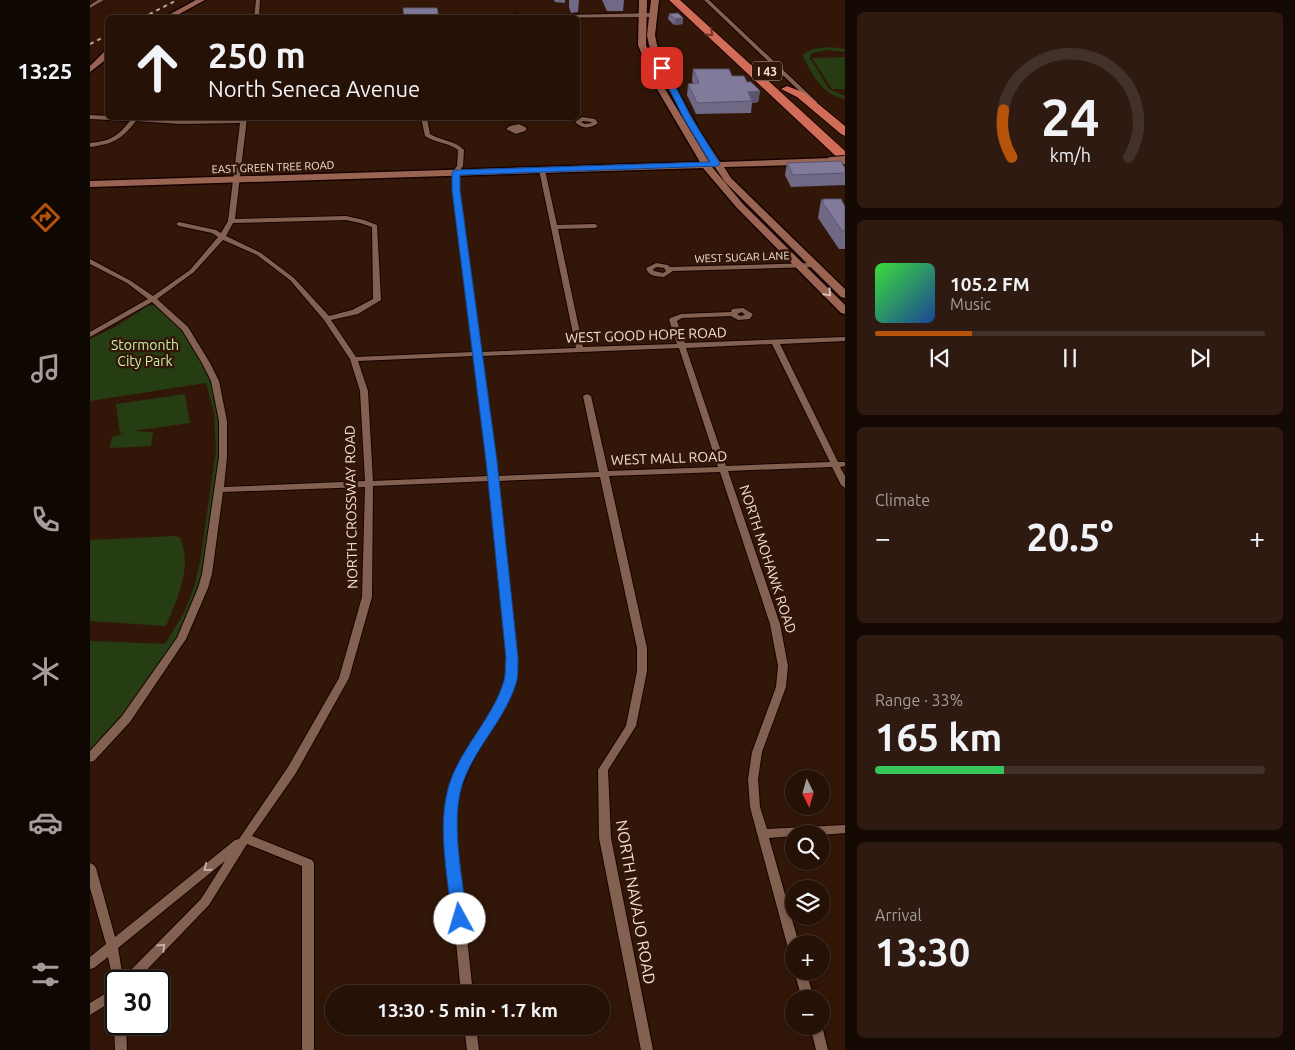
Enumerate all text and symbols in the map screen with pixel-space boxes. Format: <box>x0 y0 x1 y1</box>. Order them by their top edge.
one-way arrow <box>704 27 713 36</box>
icon: ahead <box>125 35 190 100</box>
text: 250 m <box>208 35 306 75</box>
pin <box>641 47 683 89</box>
icon: arrive <box>648 54 676 82</box>
text: 13:25 <box>17 58 73 83</box>
road number: I 43 <box>752 61 782 80</box>
text: North Seneca Avenue <box>208 76 420 101</box>
text: 24 <box>1041 88 1099 146</box>
text: km/h <box>1049 145 1091 165</box>
street label: EAST GREEN TREE ROAD <box>211 159 335 175</box>
icon: directions <box>28 200 63 235</box>
street label: WEST SUGAR LANE <box>694 249 790 265</box>
text: 105.2 FM <box>950 273 1030 295</box>
one-way arrow <box>822 288 831 297</box>
text: Music <box>950 295 991 313</box>
street label: WEST GOOD HOPE ROAD <box>565 324 727 346</box>
park label: Stormonth City Park <box>111 337 179 369</box>
icon: previous <box>926 344 954 372</box>
icon: pause <box>1056 344 1084 372</box>
icon: next <box>1186 344 1214 372</box>
icon: music <box>28 351 63 386</box>
street label: NORTH CROSSWAY ROAD <box>342 425 360 589</box>
street label: WEST MALL ROAD <box>611 448 727 468</box>
street label: NORTH MOHAWK ROAD <box>736 483 800 635</box>
text: Climate <box>875 491 930 509</box>
icon: phone <box>28 502 63 537</box>
text: 20.5° <box>1026 516 1114 558</box>
text: − <box>875 522 891 553</box>
text: + <box>1249 522 1265 553</box>
icon: climate <box>28 654 63 689</box>
text: Range · 33% <box>875 691 963 709</box>
text: 165 km <box>875 716 1002 758</box>
north arrow <box>785 770 830 815</box>
map controls <box>785 770 830 1035</box>
icon: car <box>28 805 63 840</box>
street label: NORTH NAVAJO ROAD <box>613 818 659 986</box>
button: search <box>785 825 830 870</box>
one-way arrow <box>204 863 213 871</box>
button: layers <box>785 880 830 925</box>
position arrow <box>433 892 485 944</box>
text: Arrival <box>875 906 922 924</box>
text: 13:30 <box>875 931 970 973</box>
button: + <box>785 935 830 980</box>
one-way arrow <box>157 944 166 953</box>
icon: filters <box>28 957 63 992</box>
speed limit sign: 30 <box>105 970 170 1035</box>
button: − <box>785 990 830 1035</box>
text: 13:30 · 5 min · 1.7 km <box>377 999 558 1021</box>

